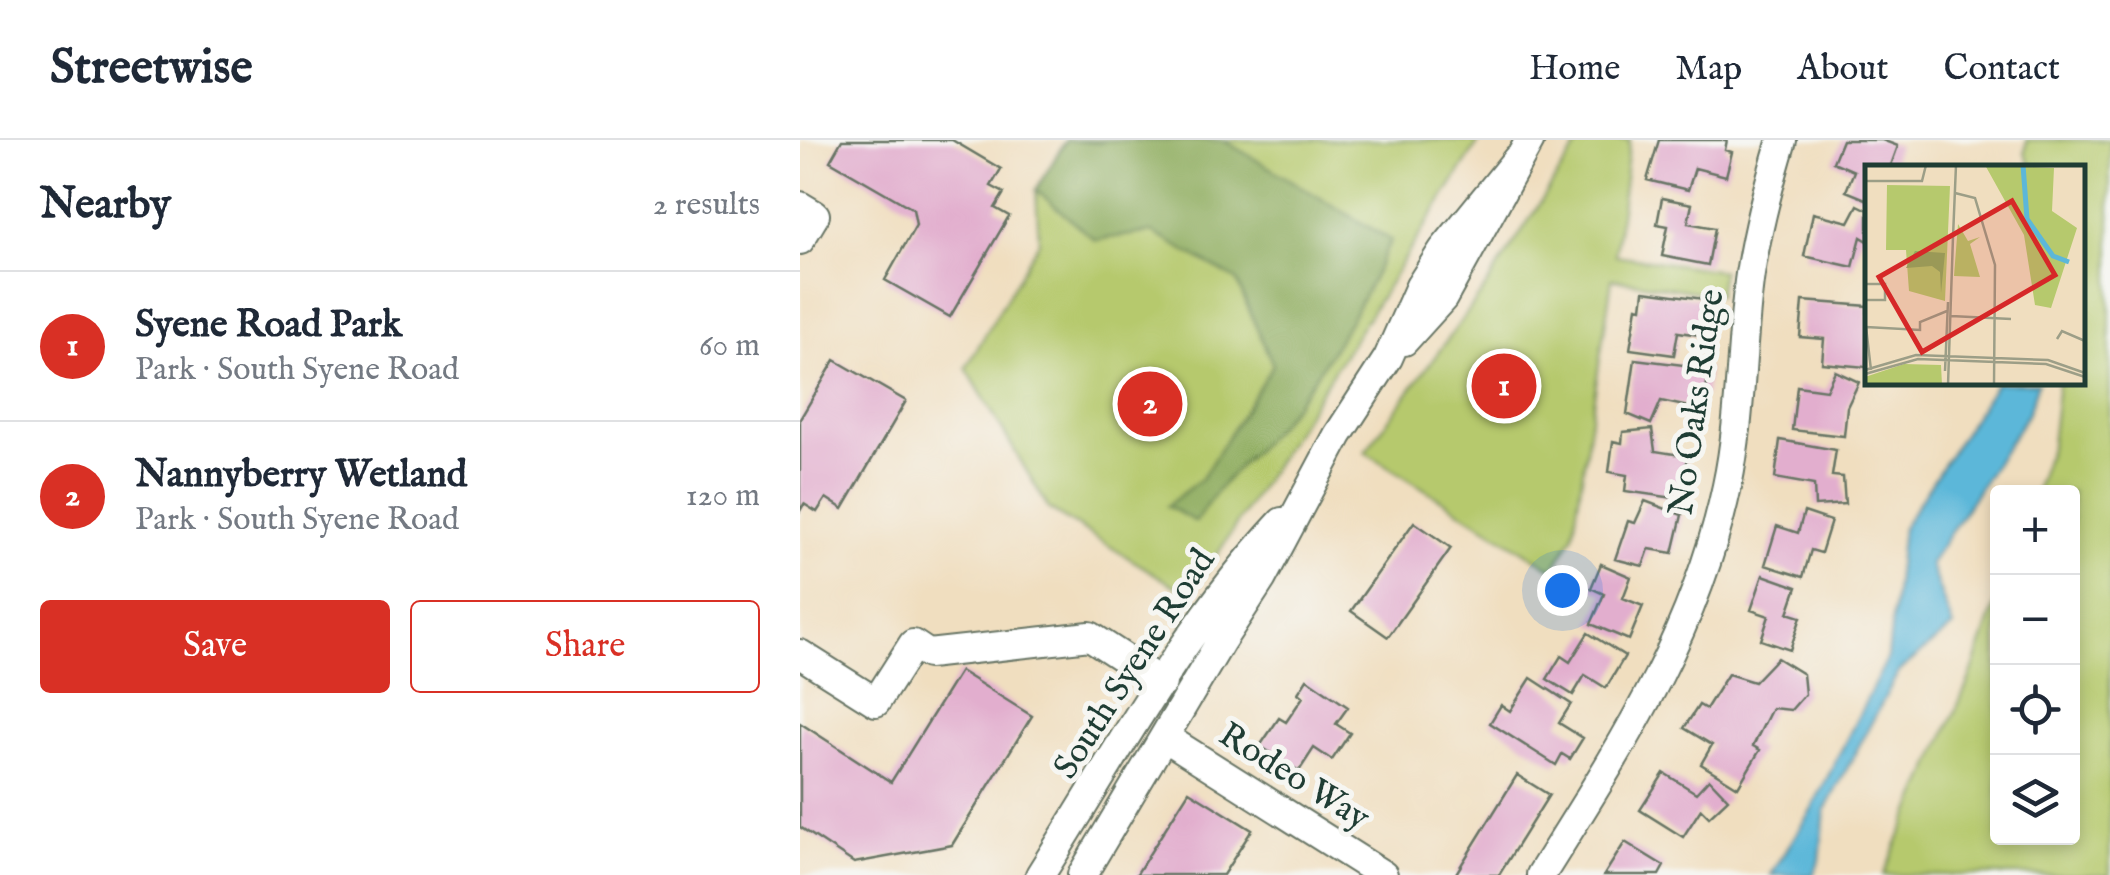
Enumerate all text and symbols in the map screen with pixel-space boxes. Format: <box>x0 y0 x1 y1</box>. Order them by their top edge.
text: Streetwise <box>50 39 253 99</box>
text: Home <box>1529 47 1620 92</box>
text: Map <box>1675 47 1742 92</box>
text: About <box>1797 47 1889 92</box>
text: Contact <box>1944 47 2060 92</box>
inset map <box>1865 165 2085 385</box>
text: Nearby <box>40 179 171 232</box>
text: 2 results <box>653 185 760 226</box>
street label: No Oaks Ridge <box>1659 286 1736 518</box>
text: Syene Road Park <box>135 302 402 350</box>
text: 1 <box>67 326 78 367</box>
text: 60 m <box>699 326 760 367</box>
pin: 1 <box>1472 348 1536 424</box>
text: Park · South Syene Road <box>135 350 459 391</box>
pin: 2 <box>1118 366 1182 442</box>
text: Nannyberry Wetland <box>135 452 467 500</box>
text: 2 <box>65 476 80 517</box>
text: 120 m <box>686 476 760 517</box>
map controls <box>1990 485 2080 845</box>
button: + <box>1990 485 2080 575</box>
text: Park · South Syene Road <box>135 500 459 541</box>
street label: South Syene Road <box>1044 541 1226 788</box>
your location <box>1537 565 1588 616</box>
button: − <box>1990 575 2080 665</box>
button: Save <box>40 600 390 693</box>
button: Share <box>410 600 760 693</box>
button: locate <box>1990 665 2080 755</box>
street label: Rodeo Way <box>1210 713 1378 842</box>
button: layers <box>1990 755 2080 845</box>

